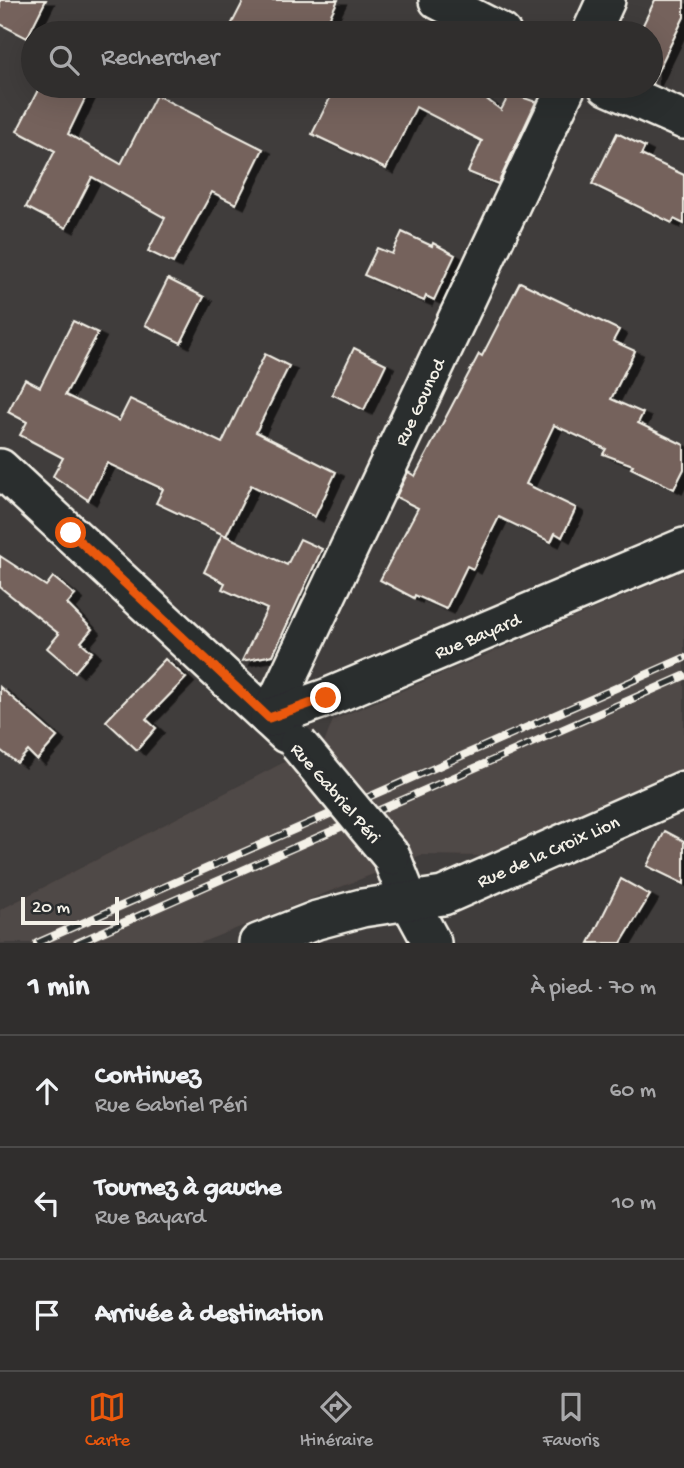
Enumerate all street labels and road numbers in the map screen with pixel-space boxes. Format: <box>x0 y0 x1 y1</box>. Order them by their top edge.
street label: Rue Gounod <box>391 354 453 450</box>
street label: Rue Bayard <box>432 609 526 666</box>
street label: Rue Gabriel Péri <box>284 739 384 849</box>
street label: Rue de la Croix Lion <box>474 812 624 895</box>

